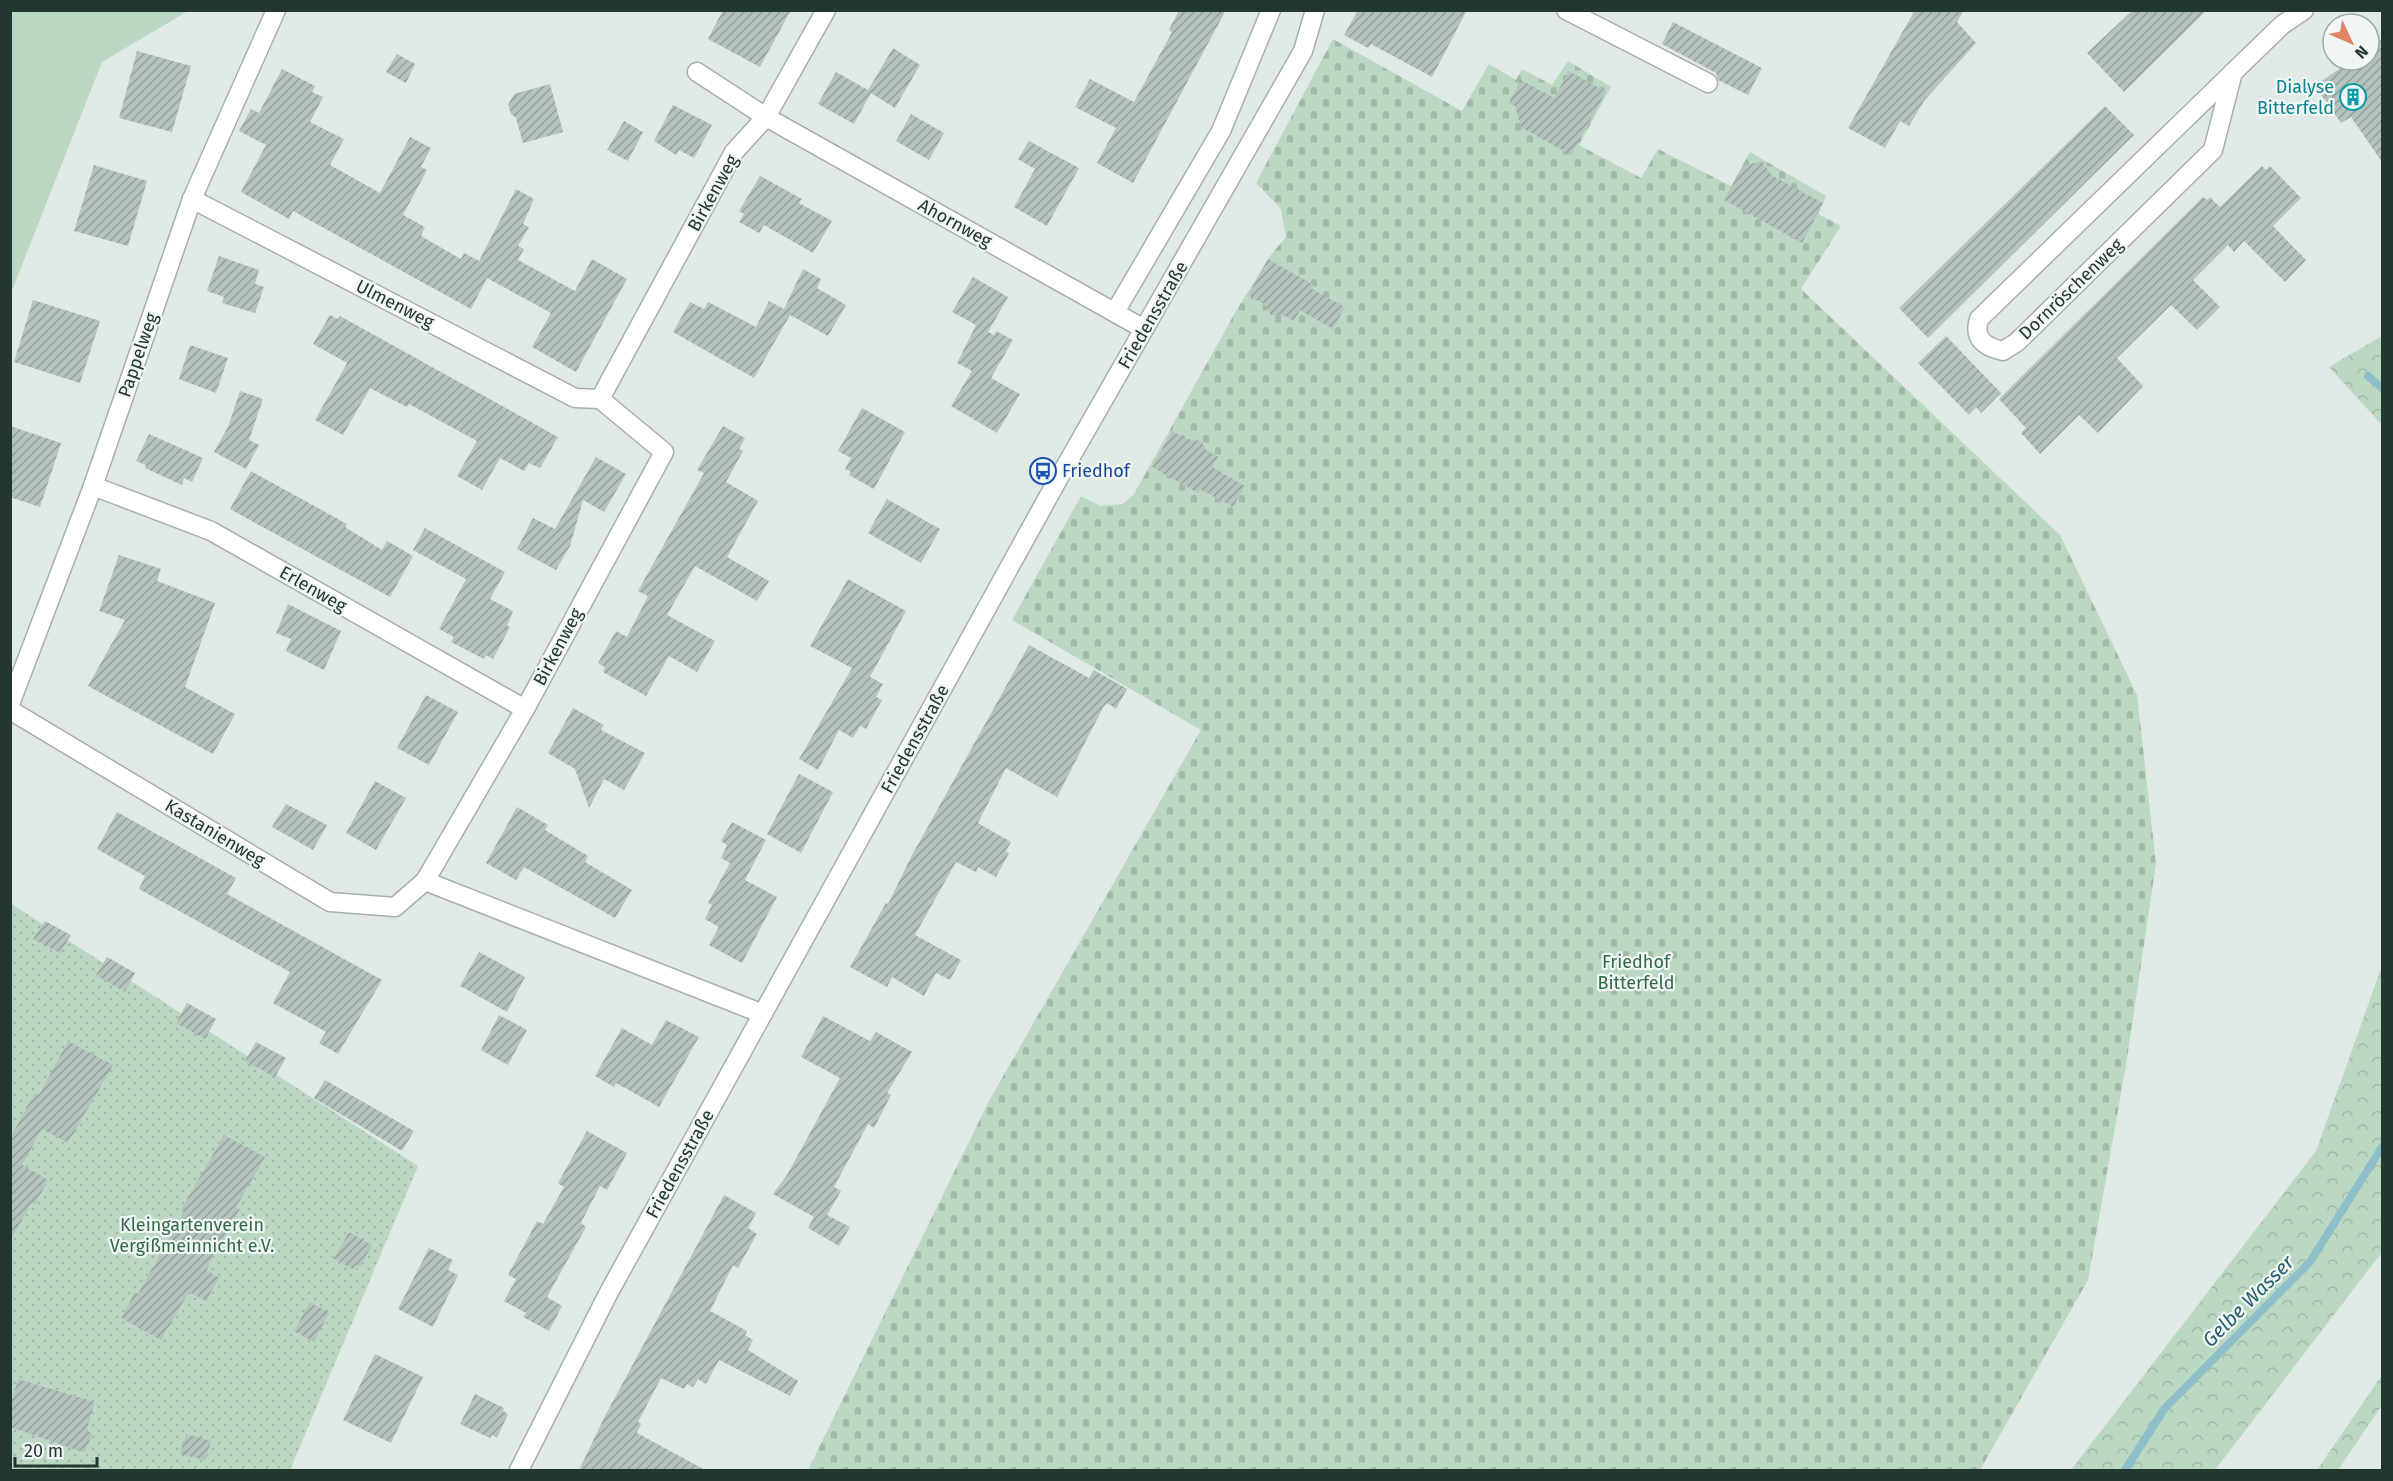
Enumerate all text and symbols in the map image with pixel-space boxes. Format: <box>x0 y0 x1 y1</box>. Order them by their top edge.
north arrow <box>2321 12 2381 72</box>
text: N <box>2351 42 2372 62</box>
place label: Dialyse Bitterfeld <box>2257 76 2334 119</box>
building icon: Dialyse Bitterfeld <box>2338 82 2368 112</box>
street label: Birkenweg <box>683 150 743 235</box>
street label: Ahornweg <box>914 194 996 253</box>
street label: Dornröschenweg <box>2014 233 2128 344</box>
street label: Friedensstraße <box>1113 257 1193 373</box>
street label: Ulmenweg <box>352 275 438 333</box>
street label: Pappelweg <box>113 309 163 400</box>
bus stop icon: Friedhof <box>1028 456 1058 486</box>
place label: Friedhof <box>1062 460 1132 482</box>
street label: Erlenweg <box>275 561 351 617</box>
street label: Birkenweg <box>528 604 588 689</box>
street label: Friedensstraße <box>876 681 954 797</box>
street label: Kastanienweg <box>161 795 270 872</box>
park label: Friedhof Bitterfeld <box>1597 951 1675 994</box>
street label: Friedensstraße <box>641 1106 719 1222</box>
park label: Kleingartenverein Vergißmeinnicht e.V. <box>110 1214 274 1257</box>
water label: Gelbe Wasser <box>2197 1249 2300 1352</box>
scale bar <box>15 1430 98 1468</box>
text: 20 m <box>24 1440 63 1462</box>

